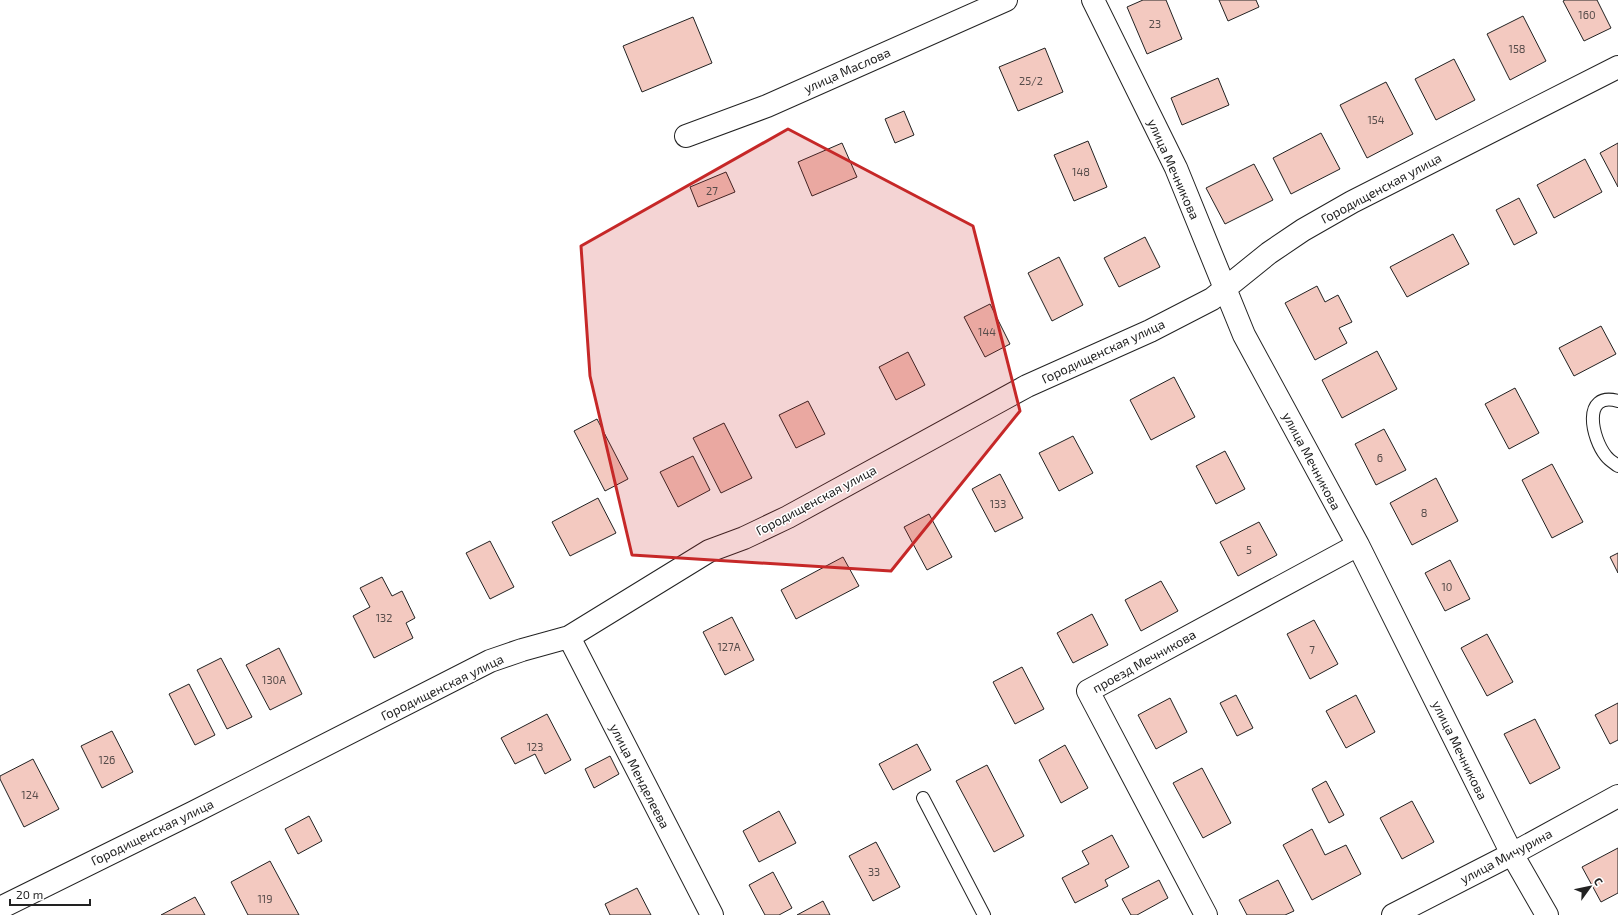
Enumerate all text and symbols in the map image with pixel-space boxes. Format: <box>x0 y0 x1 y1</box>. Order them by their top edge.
house number: 160 <box>1578 8 1596 21</box>
house number: 23 <box>1149 17 1161 30</box>
house number: 158 <box>1509 42 1525 55</box>
street label: улица Маслова <box>801 44 893 96</box>
house number: 25/2 <box>1019 74 1043 87</box>
house number: 154 <box>1367 113 1385 126</box>
street label: улица Мечникова <box>1145 116 1203 222</box>
street label: Городищенская улица <box>1318 149 1444 227</box>
house number: 148 <box>1072 165 1090 178</box>
house number: 27 <box>706 184 718 197</box>
street label: Городищенская улица <box>1039 315 1167 387</box>
house number: 144 <box>978 325 996 338</box>
street label: улица Мечникова <box>1279 409 1345 513</box>
house number: 6 <box>1377 451 1383 464</box>
street label: Городищенская улица <box>753 461 879 539</box>
house number: 133 <box>990 497 1006 510</box>
house number: 8 <box>1421 506 1427 519</box>
house number: 5 <box>1246 543 1252 556</box>
house number: 10 <box>1441 580 1453 593</box>
house number: 132 <box>376 611 392 624</box>
street label: проезд Мечникова <box>1090 626 1198 696</box>
house number: 127А <box>717 640 741 653</box>
house number: 7 <box>1309 643 1315 656</box>
street label: Городищенская улица <box>378 650 506 724</box>
house number: 130А <box>262 673 286 686</box>
street label: улица Мечникова <box>1429 698 1491 802</box>
street label: улица Менделеева <box>607 721 673 831</box>
house number: 123 <box>527 740 543 753</box>
house number: 126 <box>99 753 115 766</box>
house number: 124 <box>21 788 39 801</box>
street label: Городищенская улица <box>88 795 216 869</box>
street label: улица Мичурина <box>1457 825 1555 887</box>
house number: 33 <box>868 865 880 878</box>
north arrow <box>1570 867 1610 907</box>
text: С <box>1592 875 1606 888</box>
scale bar <box>10 881 90 907</box>
text: 20 m <box>16 887 43 901</box>
house number: 119 <box>257 892 273 905</box>

